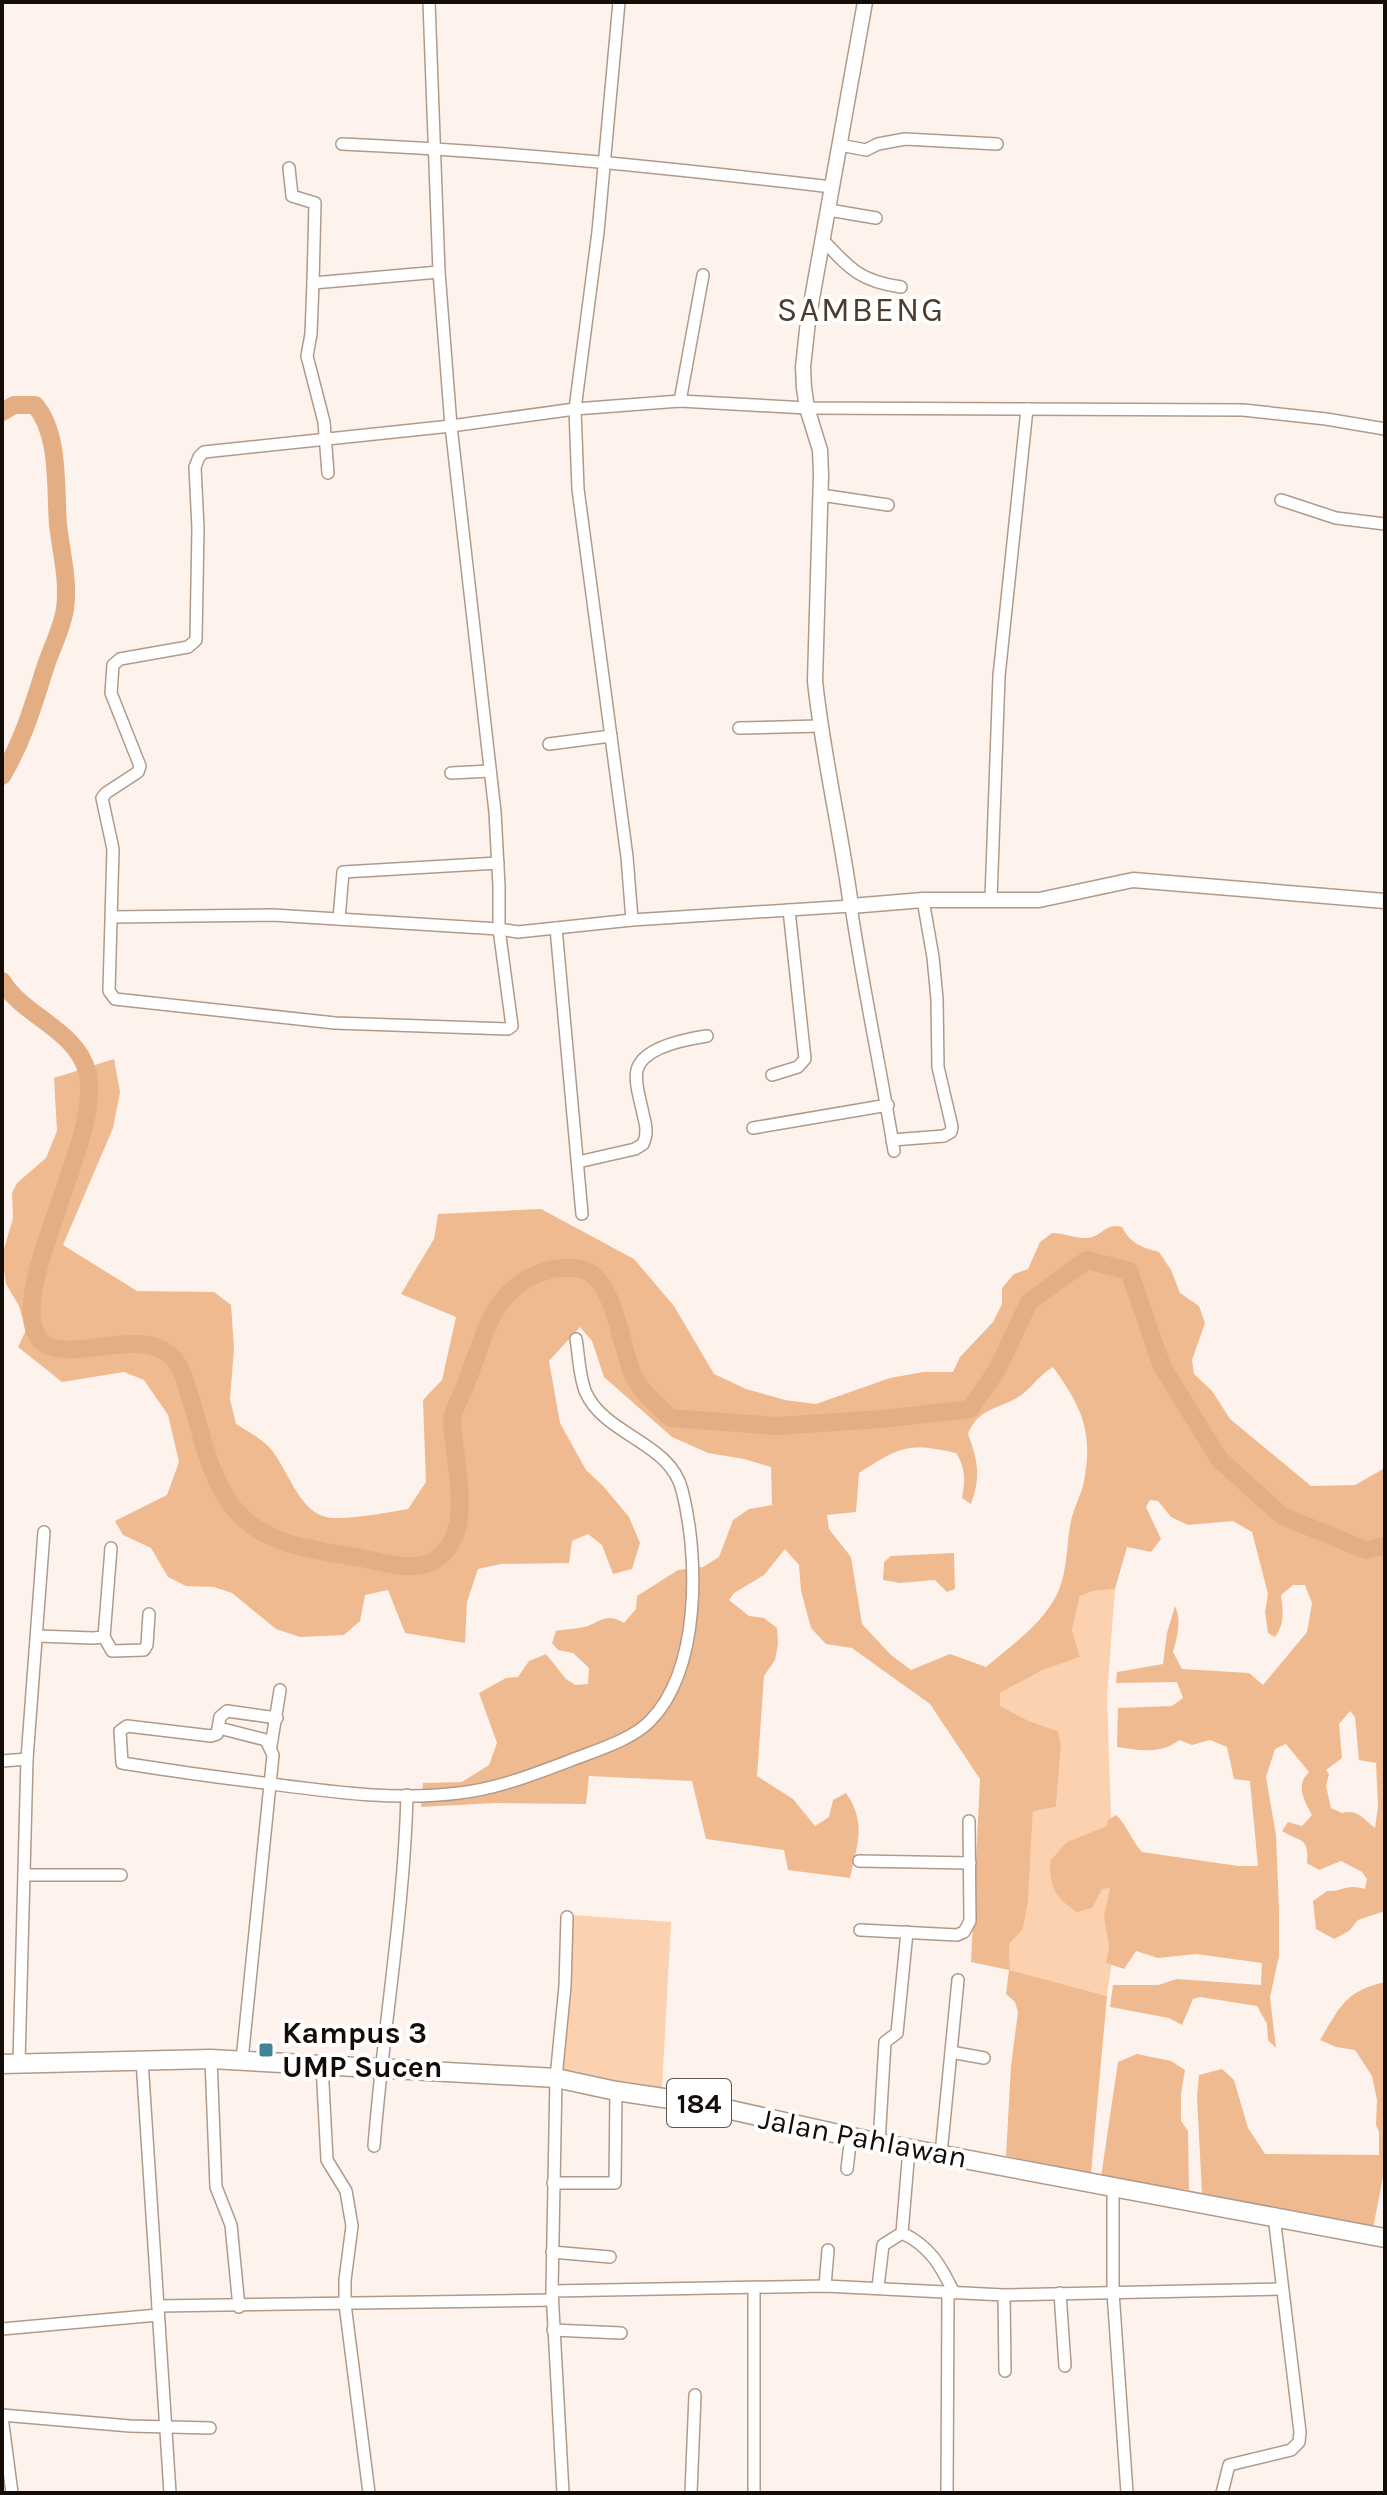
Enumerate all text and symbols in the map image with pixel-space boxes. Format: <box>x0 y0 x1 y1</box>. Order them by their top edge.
district label: SAMBENG <box>777 290 945 330</box>
place label: Kampus 3 UMP Sucen <box>282 2015 442 2085</box>
marker: Kampus 3 UMP Sucen <box>257 2041 275 2059</box>
road number: 184 <box>667 2079 731 2127</box>
street label: Jalan Pahlawan <box>756 2100 970 2176</box>

